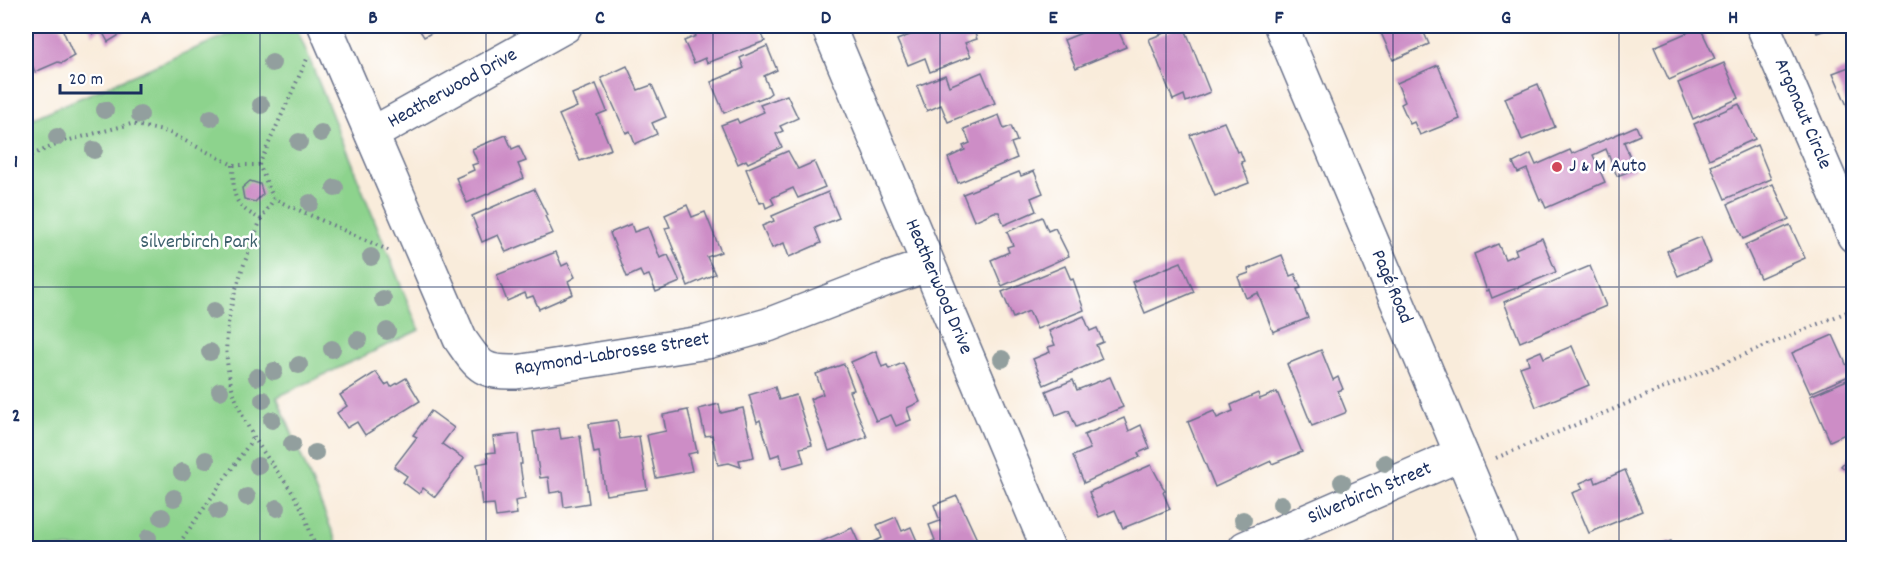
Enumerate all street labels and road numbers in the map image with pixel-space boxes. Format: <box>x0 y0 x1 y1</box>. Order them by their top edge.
street label: Heatherwood Drive <box>383 42 523 136</box>
street label: Argonaut Circle <box>1766 54 1838 174</box>
street label: Heatherwood Drive <box>897 215 979 359</box>
street label: Pagé Road <box>1363 246 1419 328</box>
street label: Raymond-Labrosse Street <box>513 326 711 384</box>
street label: Silverbirch Street <box>1304 455 1436 533</box>

